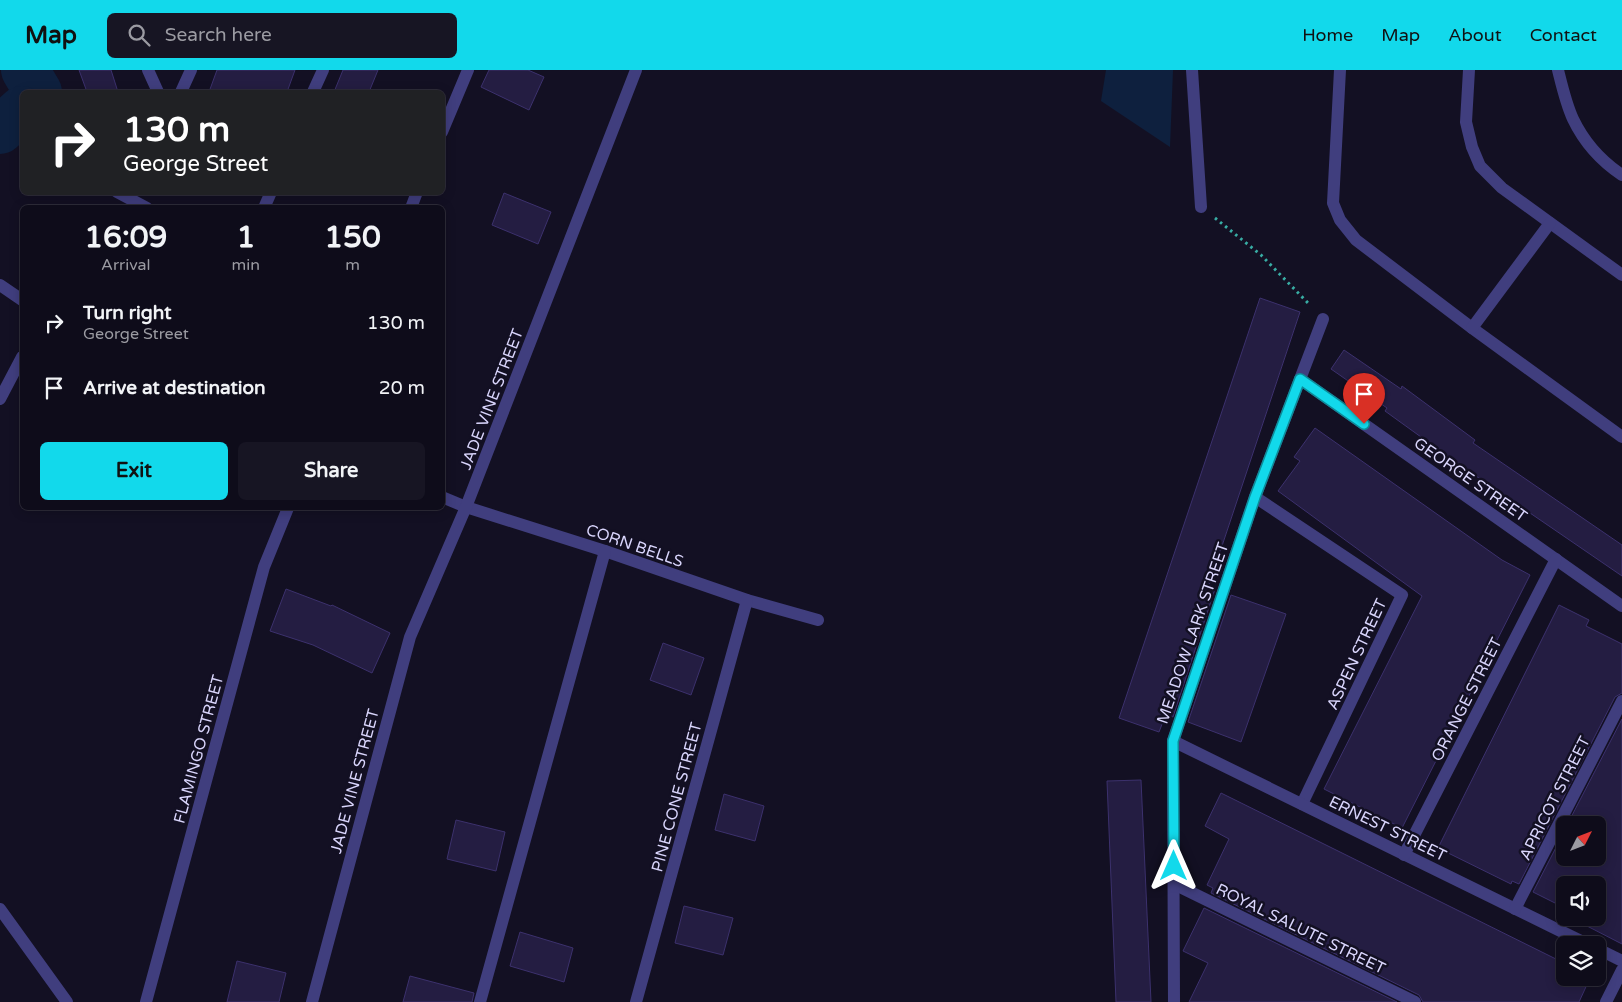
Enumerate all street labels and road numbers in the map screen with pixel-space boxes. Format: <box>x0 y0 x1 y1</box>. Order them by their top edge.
street label: JADE VINE STREET <box>456 326 528 473</box>
street label: GEORGE STREET <box>1410 433 1531 526</box>
street label: CORN BELLS <box>583 520 686 572</box>
street label: MEADOW LARK STREET <box>1152 540 1234 727</box>
street label: ASPEN STREET <box>1322 595 1392 713</box>
street label: ORANGE STREET <box>1427 634 1507 765</box>
street label: FLAMINGO STREET <box>169 672 229 826</box>
street label: JADE VINE STREET <box>326 706 384 856</box>
street label: PINE CONE STREET <box>647 720 707 874</box>
street label: APRICOT STREET <box>1515 733 1595 864</box>
street label: ERNEST STREET <box>1325 792 1450 866</box>
street label: ROYAL SALUTE STREET <box>1213 879 1389 979</box>

